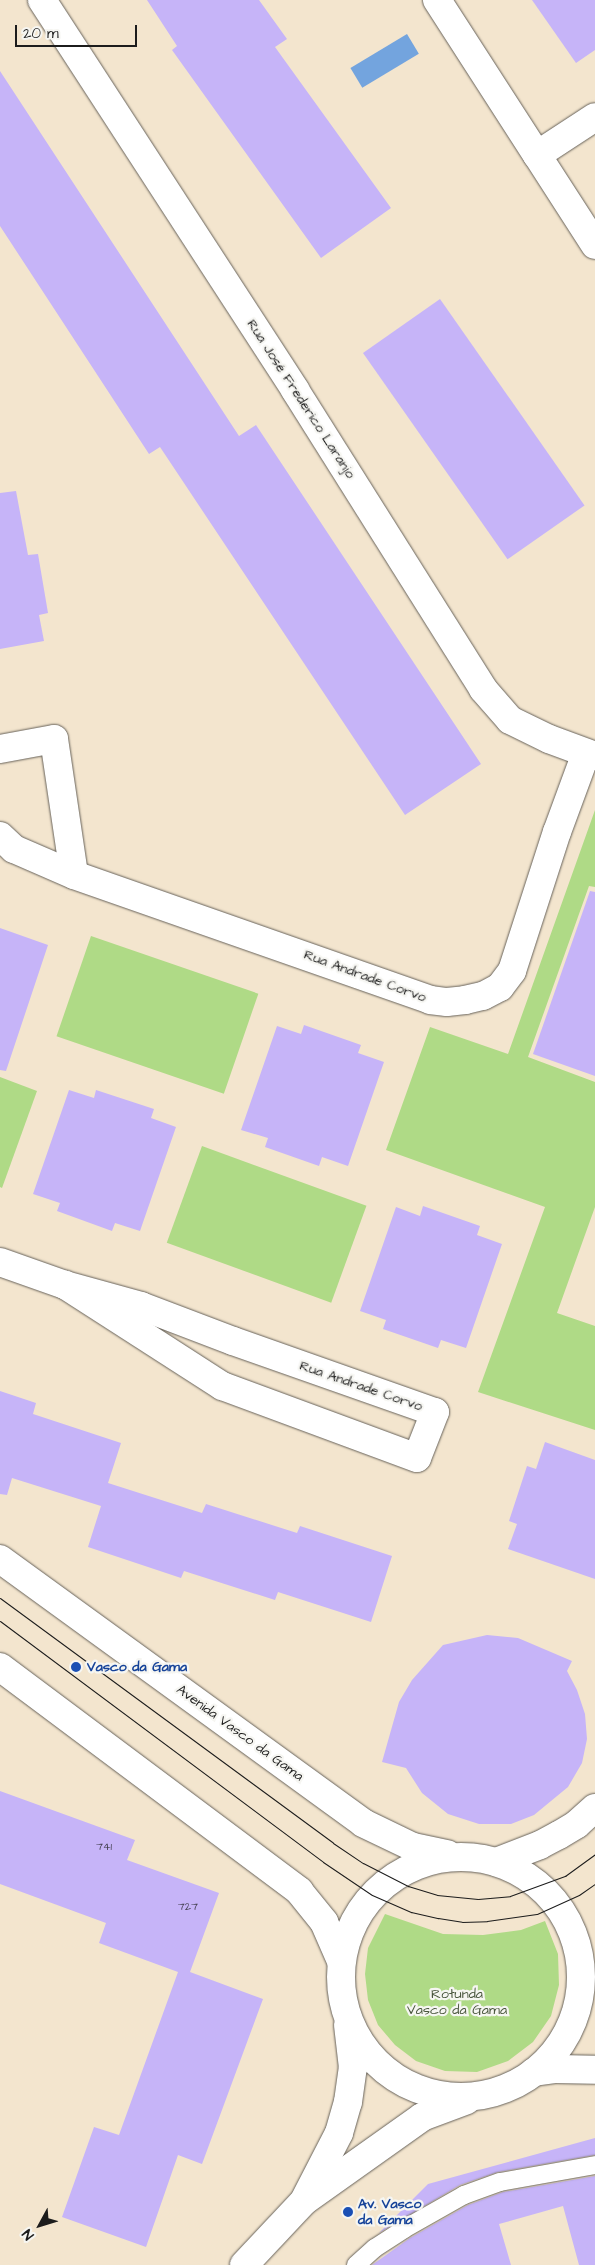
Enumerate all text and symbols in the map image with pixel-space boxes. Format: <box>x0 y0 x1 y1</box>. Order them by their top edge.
scale bar <box>18 15 140 47</box>
text: 20 m <box>23 23 59 44</box>
street label: Rua José Frederico Laranjo <box>243 316 359 482</box>
street label: Rua Andrade Corvo <box>302 946 428 1006</box>
street label: Rua Andrade Corvo <box>297 1357 425 1415</box>
place label: Vasco da Gama <box>87 1659 187 1675</box>
marker: Vasco da Gama <box>69 1660 83 1674</box>
street label: Avenida Vasco da Gama <box>173 1681 307 1785</box>
house number: 741 <box>96 1840 112 1854</box>
house number: 727 <box>178 1900 198 1914</box>
park label: Rotunda Vasco da Gama <box>407 1986 507 2018</box>
place label: Av. Vasco da Gama <box>358 2196 421 2228</box>
north arrow <box>15 2200 65 2250</box>
marker: Av. Vasco da Gama <box>342 2206 354 2218</box>
text: N <box>18 2225 39 2244</box>

